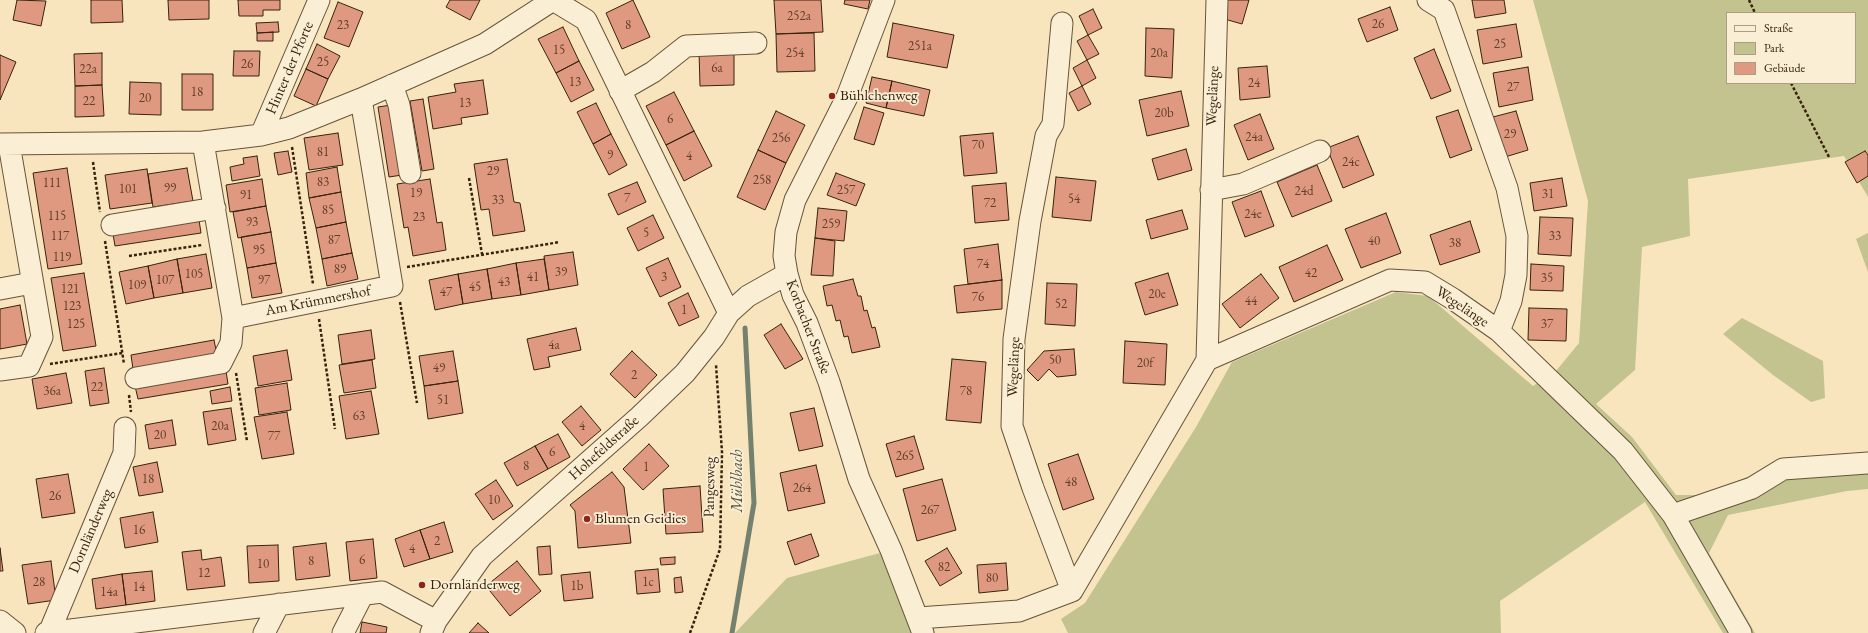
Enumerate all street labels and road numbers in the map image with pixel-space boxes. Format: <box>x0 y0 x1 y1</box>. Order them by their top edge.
street label: Hinter der Pforte <box>262 19 318 117</box>
street label: Wegelänge <box>1203 66 1223 126</box>
street label: Korbacher Straße <box>782 277 834 377</box>
street label: Am Krümmershof <box>264 282 372 320</box>
street label: Wegelänge <box>1432 283 1492 331</box>
street label: Wegelänge <box>1004 337 1024 397</box>
street label: Hohefeldstraße <box>565 412 643 484</box>
street label: Pangesweg <box>700 456 720 518</box>
street label: Dornländerweg <box>65 486 117 576</box>

